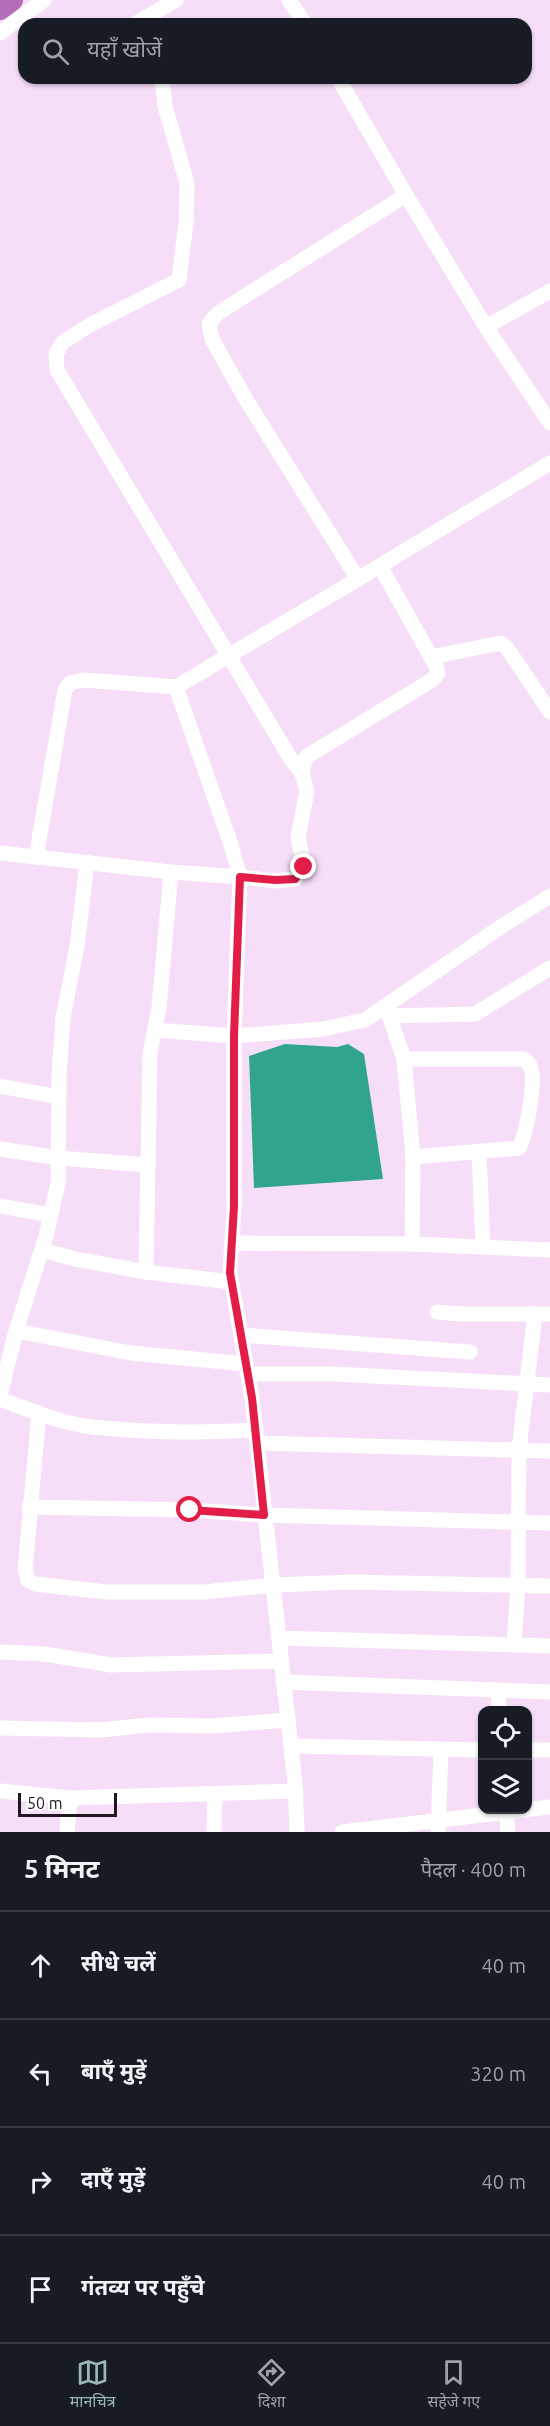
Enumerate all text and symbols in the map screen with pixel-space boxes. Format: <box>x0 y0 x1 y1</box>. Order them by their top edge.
search box <box>18 18 532 84</box>
icon: search <box>39 35 72 68</box>
text: यहाँ खोजें <box>87 36 162 61</box>
route end <box>290 853 316 879</box>
route start <box>176 1496 202 1522</box>
map controls <box>478 1706 532 1814</box>
button: locate <box>478 1706 532 1760</box>
button: layers <box>478 1760 532 1814</box>
scale bar <box>18 1790 117 1818</box>
text: 50 m <box>27 1794 63 1812</box>
text: 5 मिनट <box>24 1854 99 1883</box>
text: पैदल · 400 m <box>421 1858 526 1881</box>
icon: ahead <box>24 1949 57 1982</box>
text: सीधे चलें <box>81 1950 156 1975</box>
text: 40 m <box>482 1954 526 1977</box>
icon: left <box>24 2057 57 2090</box>
text: बाएँ मुड़ें <box>81 2058 147 2083</box>
text: 320 m <box>470 2062 526 2085</box>
icon: right <box>24 2165 57 2198</box>
text: दाएँ मुड़ें <box>81 2166 145 2191</box>
text: 40 m <box>482 2170 526 2193</box>
icon: arrive <box>24 2273 57 2306</box>
text: गंतव्य पर पहुँचे <box>81 2274 205 2299</box>
tab: मानचित्र <box>70 2356 115 2414</box>
tab: दिशा <box>255 2356 288 2414</box>
tab: सहेजे गए <box>428 2356 480 2414</box>

